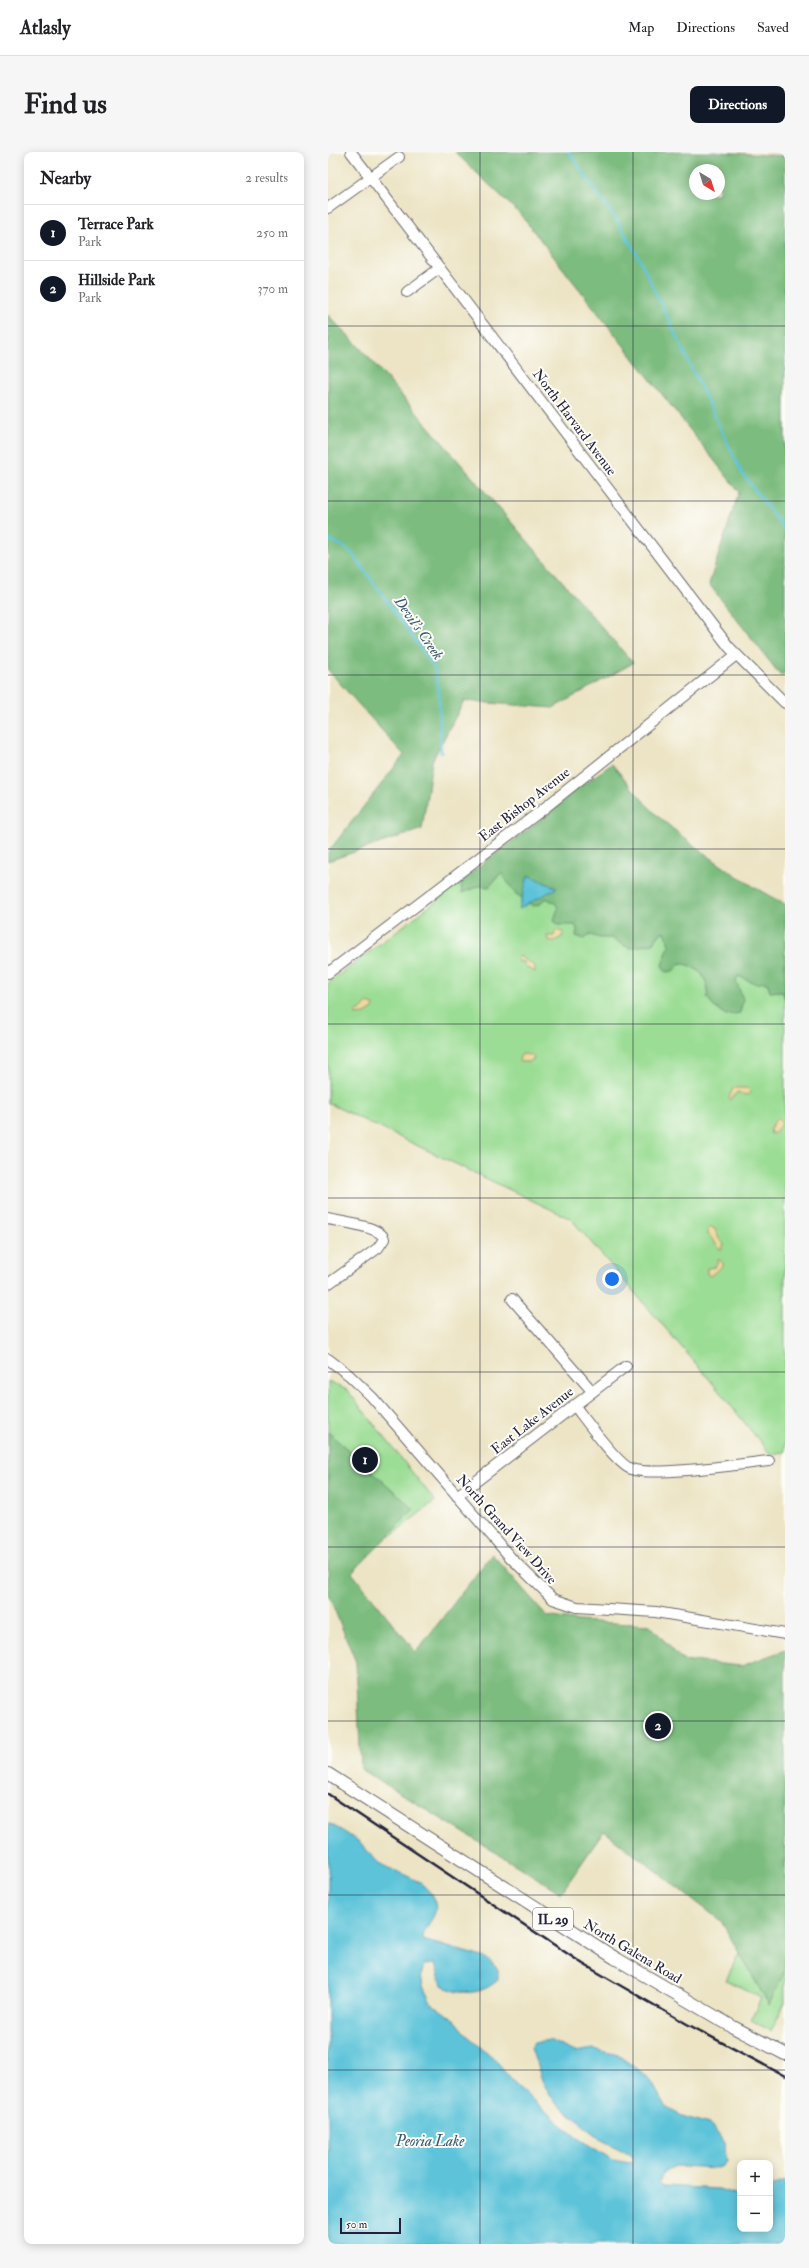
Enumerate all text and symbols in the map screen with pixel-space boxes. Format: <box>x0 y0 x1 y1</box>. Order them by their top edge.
text: Atlasly <box>20 16 71 40</box>
text: Map <box>628 19 654 36</box>
text: Directions <box>676 19 735 36</box>
text: Saved <box>757 19 789 36</box>
button: Directions <box>690 86 785 123</box>
text: Find us <box>24 87 107 122</box>
north arrow <box>689 164 725 200</box>
text: Nearby <box>40 168 91 189</box>
text: 2 results <box>245 170 288 186</box>
text: Terrace Park <box>78 215 154 234</box>
text: 1 <box>51 225 55 241</box>
text: 250 m <box>256 225 288 241</box>
text: Park <box>78 234 102 250</box>
text: Hillside Park <box>78 271 155 290</box>
text: 2 <box>50 281 56 297</box>
text: 370 m <box>258 281 288 297</box>
text: Park <box>78 290 102 306</box>
street label: North Harvard Avenue <box>529 366 620 479</box>
water label: Devil's Creek <box>389 592 447 664</box>
street label: East Bishop Avenue <box>476 764 574 846</box>
your location <box>602 1269 622 1289</box>
street label: East Lake Avenue <box>488 1383 577 1458</box>
pin: 1 <box>352 1445 378 1475</box>
street label: North Grand View Drive <box>453 1471 560 1588</box>
pin: 2 <box>645 1711 671 1741</box>
road number: IL 29 <box>533 1908 573 1930</box>
street label: North Galena Road <box>581 1916 685 1987</box>
water label: Peoria Lake <box>395 2132 465 2151</box>
map controls <box>737 2160 773 2232</box>
button: + <box>737 2160 773 2196</box>
button: − <box>737 2196 773 2232</box>
scale bar <box>340 2216 401 2235</box>
text: 50 m <box>346 2218 367 2231</box>

